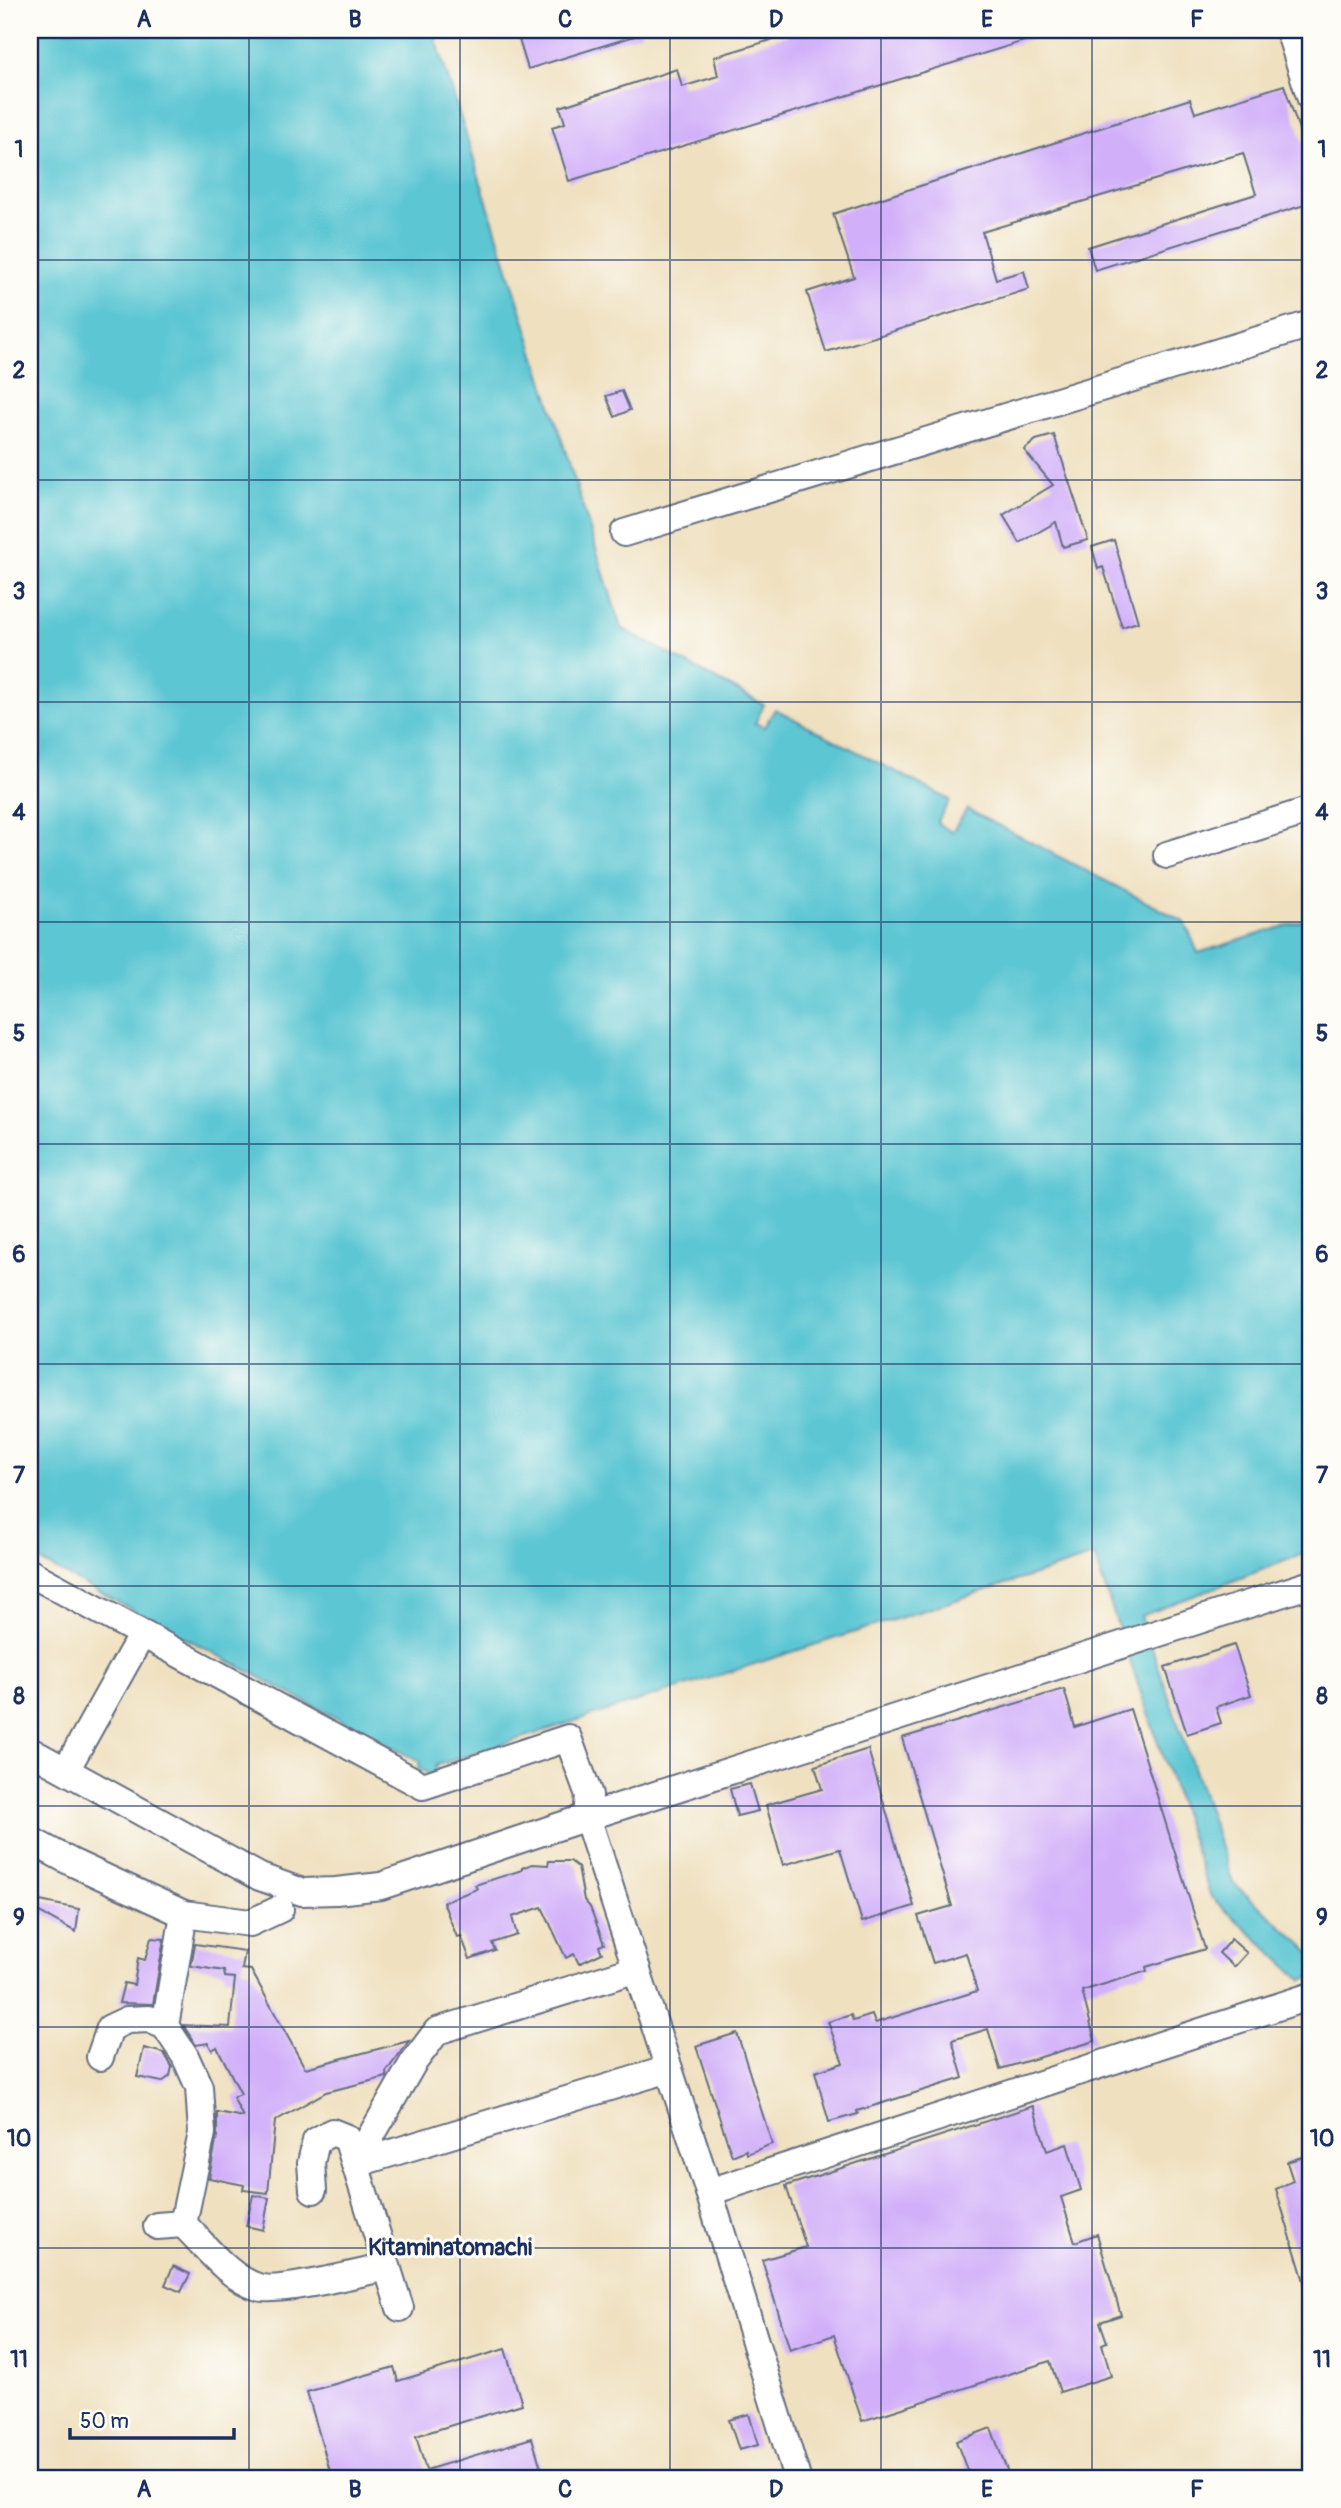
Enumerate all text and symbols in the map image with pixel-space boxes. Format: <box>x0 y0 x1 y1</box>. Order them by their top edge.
text: A <box>137 5 152 34</box>
text: B <box>348 5 362 34</box>
text: C <box>558 5 572 34</box>
text: D <box>769 5 783 34</box>
text: E <box>981 5 993 34</box>
text: F <box>1190 5 1204 34</box>
text: 1 <box>15 135 24 164</box>
text: 1 <box>1318 135 1327 164</box>
text: 2 <box>13 356 26 385</box>
text: 2 <box>1316 356 1329 385</box>
text: 3 <box>13 577 25 606</box>
text: 3 <box>1316 577 1328 606</box>
text: 4 <box>12 798 26 827</box>
text: 4 <box>1315 798 1329 827</box>
text: 5 <box>13 1019 25 1048</box>
text: 5 <box>1316 1019 1328 1048</box>
text: 6 <box>12 1240 26 1269</box>
text: 6 <box>1315 1240 1329 1269</box>
text: 7 <box>13 1461 26 1490</box>
text: 7 <box>1316 1461 1329 1490</box>
text: 8 <box>13 1682 25 1711</box>
text: 8 <box>1316 1682 1328 1711</box>
text: 9 <box>13 1903 25 1932</box>
text: 9 <box>1316 1903 1328 1932</box>
text: 10 <box>7 2124 31 2153</box>
text: 10 <box>1310 2124 1334 2153</box>
district label: Kitaminatomachi <box>368 2233 532 2262</box>
text: 11 <box>10 2345 28 2374</box>
text: 11 <box>1313 2345 1331 2374</box>
scale bar <box>70 2396 234 2440</box>
text: 50 m <box>80 2408 129 2435</box>
text: A <box>137 2475 152 2504</box>
text: B <box>348 2475 362 2504</box>
text: C <box>558 2475 572 2504</box>
text: D <box>769 2475 783 2504</box>
text: E <box>981 2475 993 2504</box>
text: F <box>1190 2475 1204 2504</box>

